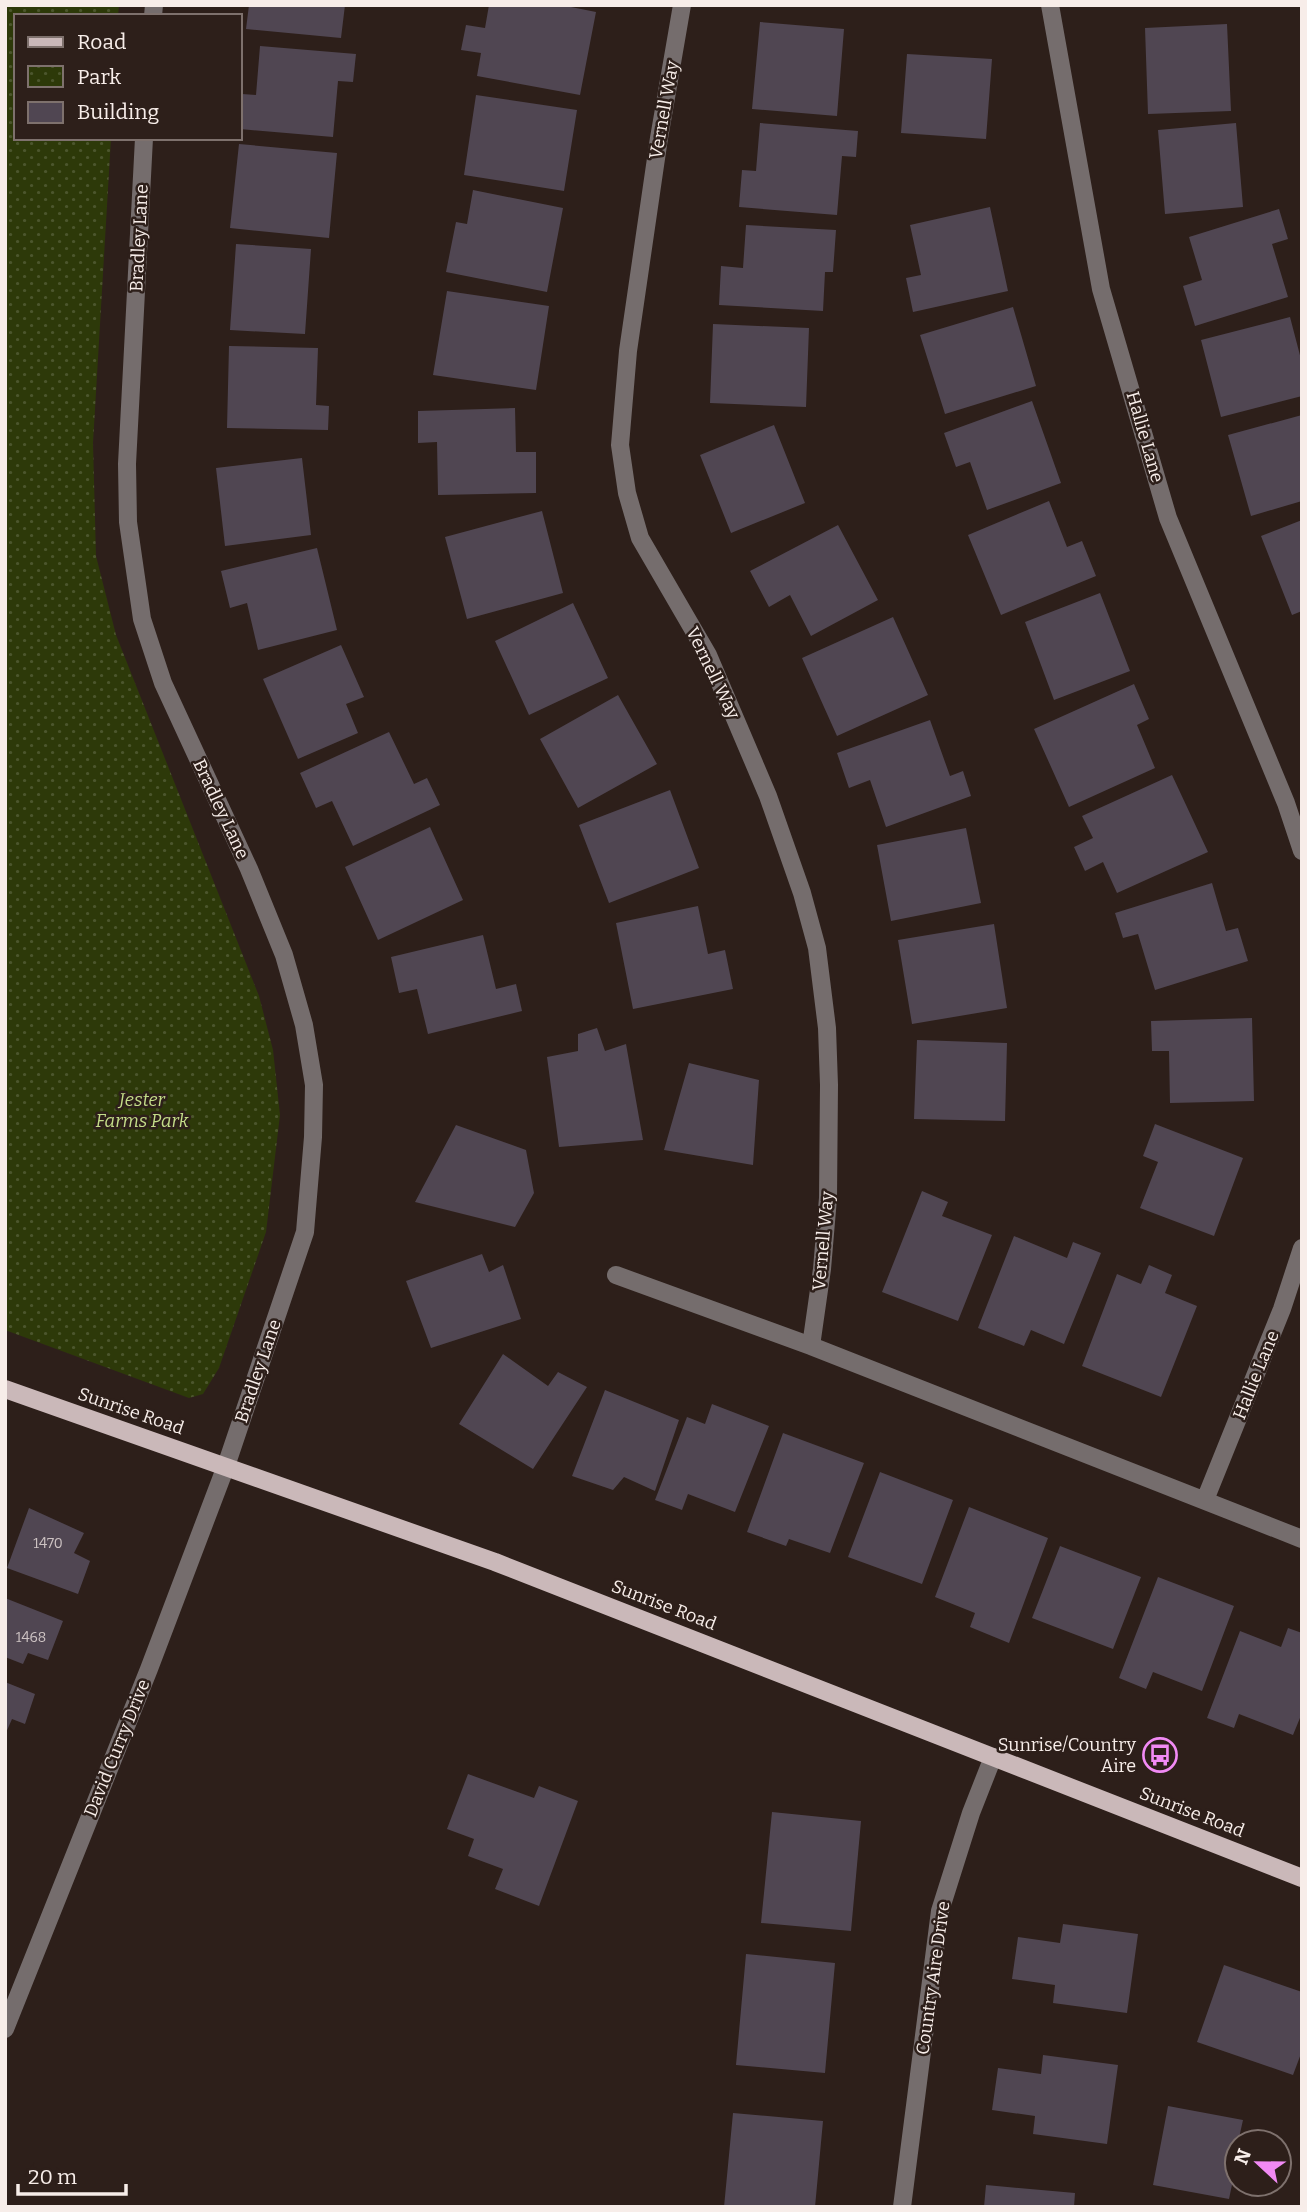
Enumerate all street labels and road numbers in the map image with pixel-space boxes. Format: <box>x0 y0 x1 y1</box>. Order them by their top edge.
street label: Vernell Way <box>645 59 684 161</box>
street label: Bradley Lane <box>125 184 153 292</box>
street label: Hallie Lane <box>1121 389 1169 485</box>
street label: Vernell Way <box>681 623 745 723</box>
street label: Bradley Lane <box>188 756 254 862</box>
street label: Vernell Way <box>808 1190 838 1292</box>
street label: Bradley Lane <box>230 1316 286 1426</box>
street label: Hallie Lane <box>1228 1327 1284 1423</box>
street label: Sunrise Road <box>75 1383 187 1439</box>
street label: Sunrise Road <box>608 1575 720 1635</box>
street label: David Curry Drive <box>79 1676 155 1820</box>
street label: Sunrise Road <box>1136 1782 1248 1842</box>
street label: Country Aire Drive <box>911 1900 955 2056</box>

